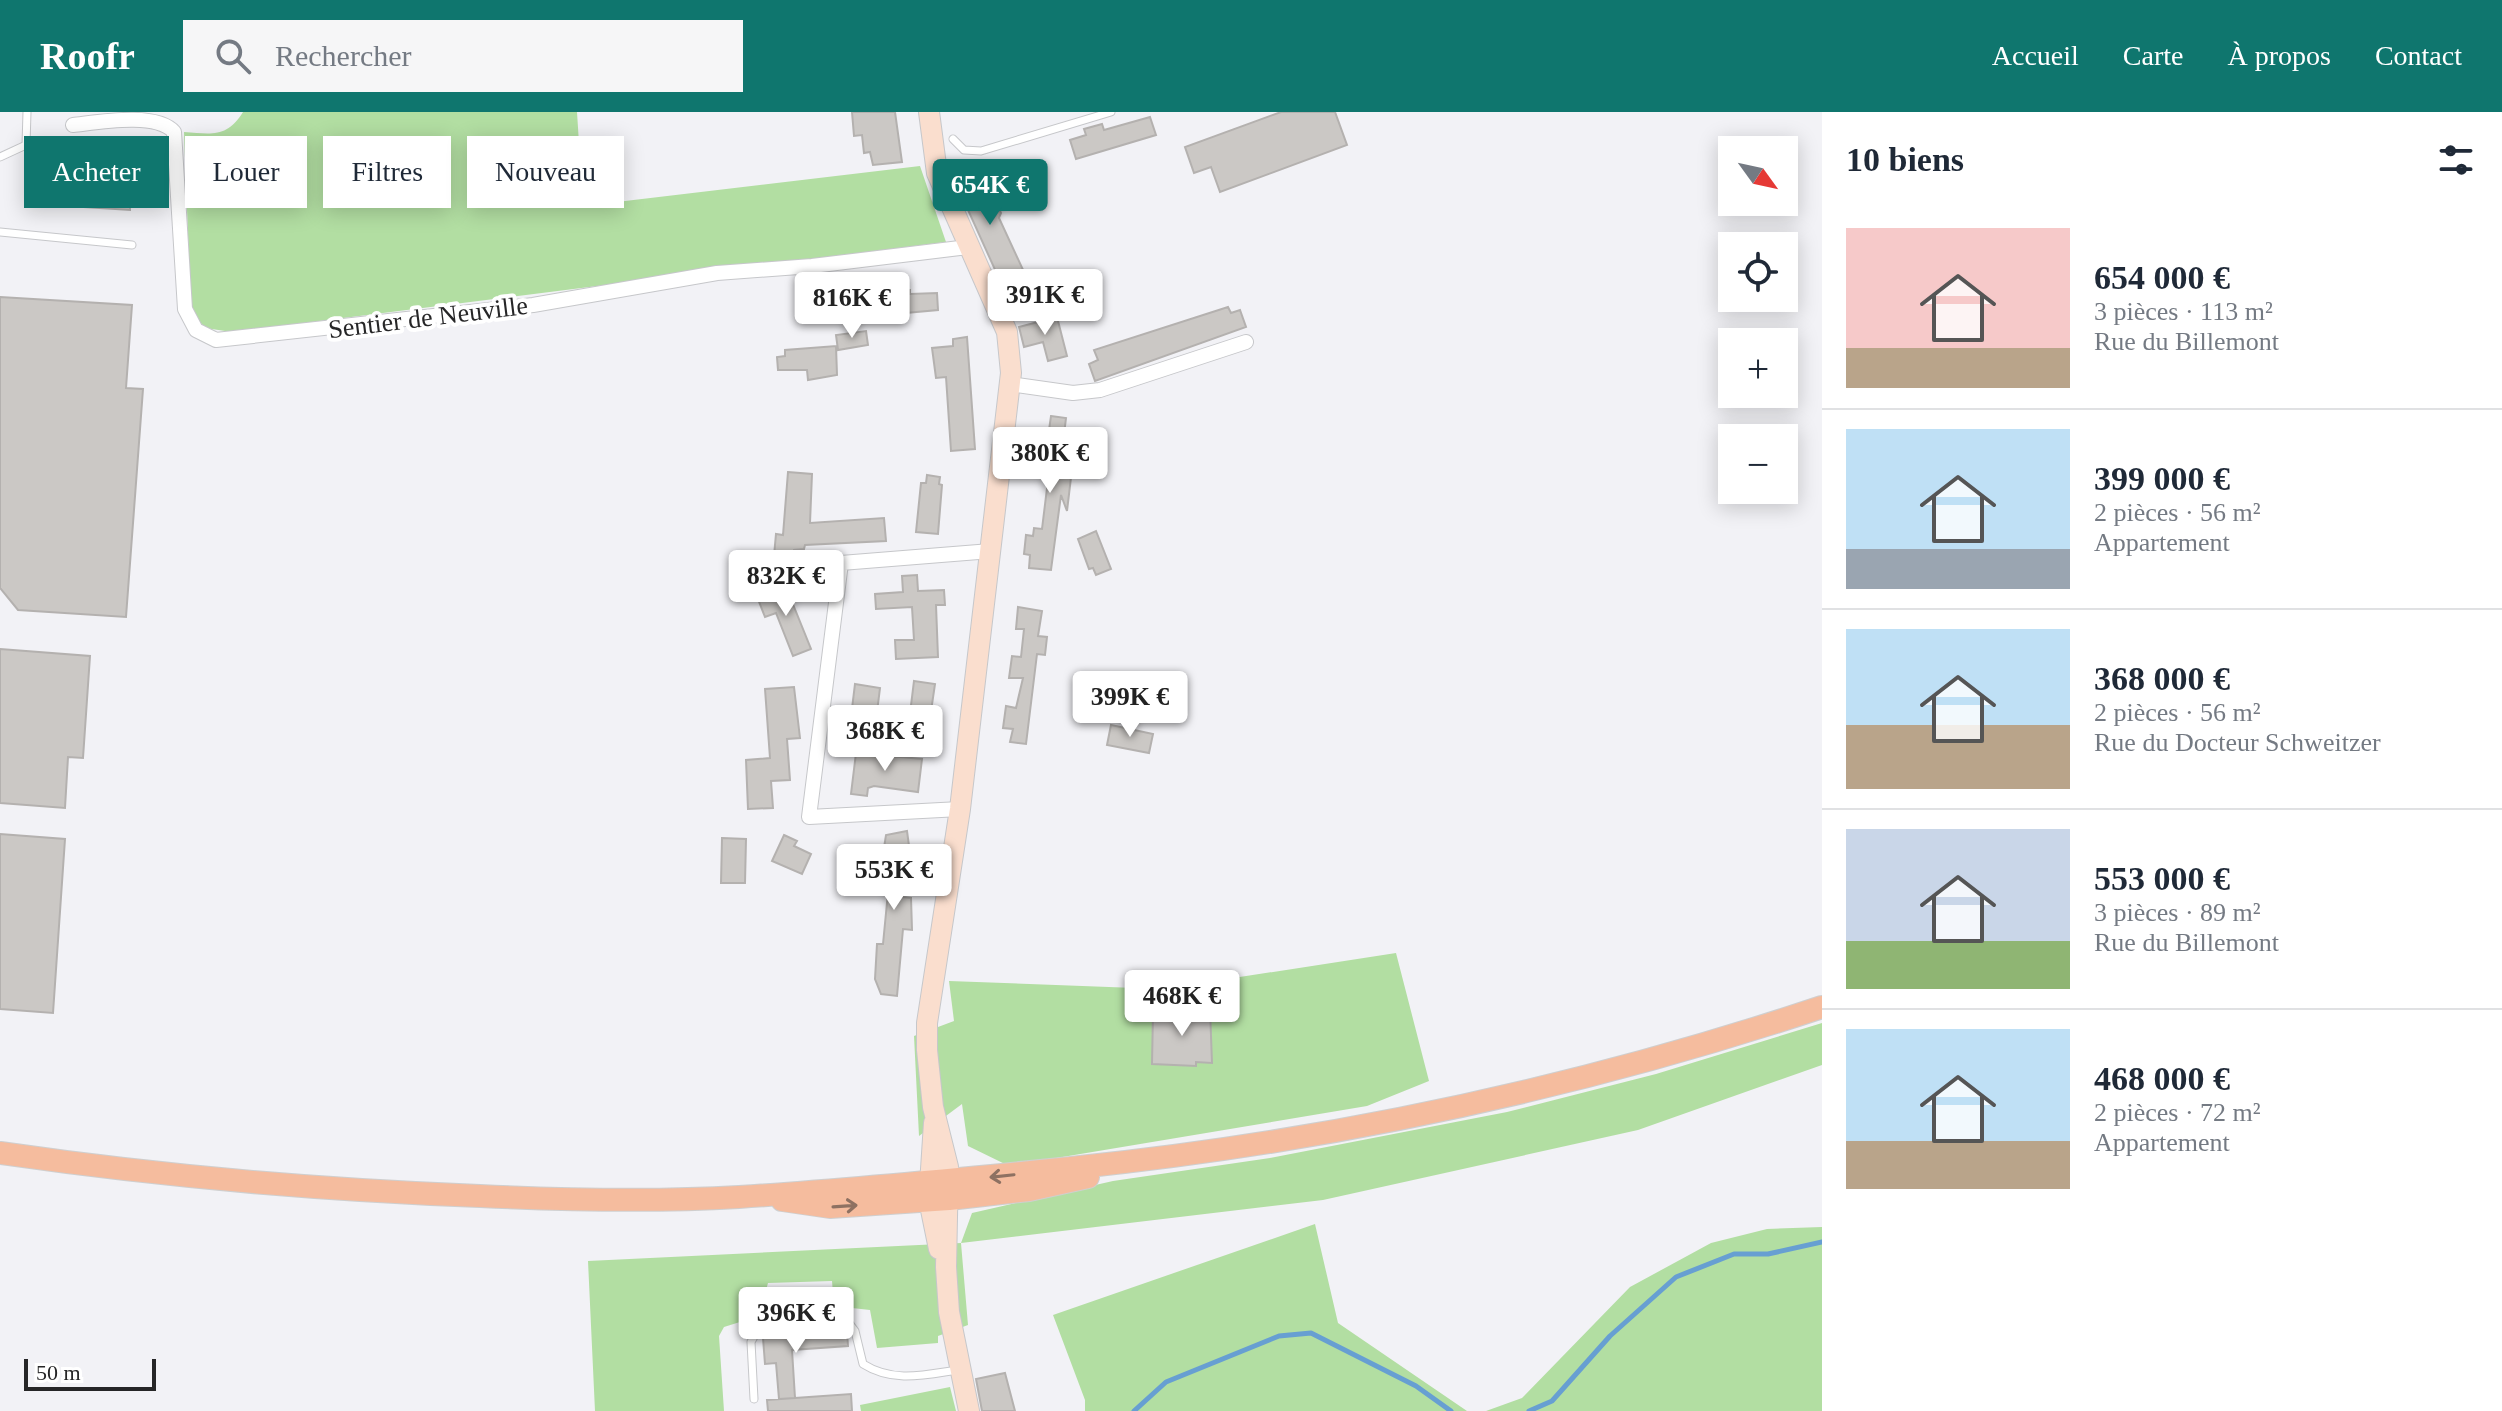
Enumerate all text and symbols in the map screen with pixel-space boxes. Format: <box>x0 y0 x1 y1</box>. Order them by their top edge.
search box <box>183 20 743 92</box>
icon: search <box>211 34 255 78</box>
text: Roofr <box>40 35 135 77</box>
text: Rechercher <box>275 39 412 72</box>
text: Accueil <box>1992 40 2079 71</box>
text: Carte <box>2123 40 2183 71</box>
text: À propos <box>2227 40 2331 71</box>
text: Contact <box>2375 40 2462 71</box>
chip: Acheter <box>24 136 169 208</box>
chip: Louer <box>185 136 307 208</box>
chip: Filtres <box>323 136 451 208</box>
chip: Nouveau <box>467 136 624 208</box>
north arrow <box>1718 136 1798 216</box>
map controls <box>1718 136 1798 504</box>
icon: filters <box>2434 138 2478 182</box>
text: 10 biens <box>1846 141 1964 178</box>
pin: 654K € <box>925 159 1055 227</box>
text: 654K € <box>951 170 1029 199</box>
button: locate <box>1718 232 1798 312</box>
text: 654 000 € <box>2094 259 2230 296</box>
icon: home <box>1910 260 2006 356</box>
pin: 391K € <box>980 269 1110 337</box>
pin: 816K € <box>787 272 917 340</box>
text: 391K € <box>1006 280 1084 309</box>
text: 816K € <box>813 283 891 312</box>
street label: Sentier de Neuville <box>327 291 529 344</box>
text: 3 pièces · 113 m² <box>2094 297 2273 326</box>
text: Rue du Billemont <box>2094 327 2279 356</box>
button: + <box>1718 328 1798 408</box>
button: − <box>1718 424 1798 504</box>
pin: 380K € <box>985 427 1115 495</box>
text: 380K € <box>1011 438 1089 467</box>
text: 399 000 € <box>2094 460 2230 497</box>
icon: home <box>1910 461 2006 557</box>
text: 2 pièces · 56 m² <box>2094 498 2261 527</box>
text: Appartement <box>2094 528 2230 557</box>
pin: 832K € <box>721 550 851 618</box>
text: 832K € <box>747 561 825 590</box>
text: 368 000 € <box>2094 660 2230 697</box>
icon: home <box>1910 661 2006 757</box>
pin: 399K € <box>1065 671 1195 739</box>
text: 399K € <box>1091 682 1169 711</box>
text: 2 pièces · 56 m² <box>2094 698 2261 727</box>
pin: 368K € <box>820 705 950 773</box>
text: 368K € <box>846 716 924 745</box>
text: Rue du Docteur Schweitzer <box>2094 728 2381 757</box>
pin: 553K € <box>829 844 959 912</box>
text: 553K € <box>855 855 933 884</box>
text: 553 000 € <box>2094 860 2230 897</box>
icon: home <box>1910 861 2006 957</box>
text: 3 pièces · 89 m² <box>2094 898 2261 927</box>
text: Rue du Billemont <box>2094 928 2279 957</box>
pin: 468K € <box>1117 970 1247 1038</box>
text: 468K € <box>1143 981 1221 1010</box>
text: 468 000 € <box>2094 1060 2230 1097</box>
icon: home <box>1910 1061 2006 1157</box>
text: 2 pièces · 72 m² <box>2094 1098 2261 1127</box>
text: Appartement <box>2094 1128 2230 1157</box>
one-way arrow <box>989 1168 1016 1183</box>
one-way arrow <box>831 1198 858 1213</box>
pin: 396K € <box>731 1287 861 1355</box>
text: 396K € <box>757 1298 835 1327</box>
scale bar <box>24 1355 156 1391</box>
text: 50 m <box>36 1360 81 1385</box>

